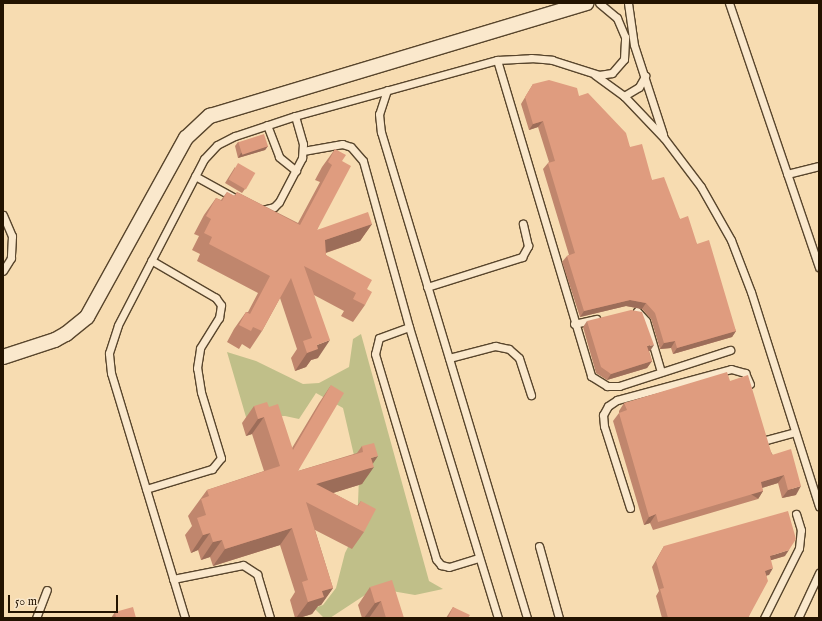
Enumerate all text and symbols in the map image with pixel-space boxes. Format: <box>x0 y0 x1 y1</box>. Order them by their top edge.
scale bar <box>10 587 120 613</box>
text: 50 m <box>15 594 37 609</box>

